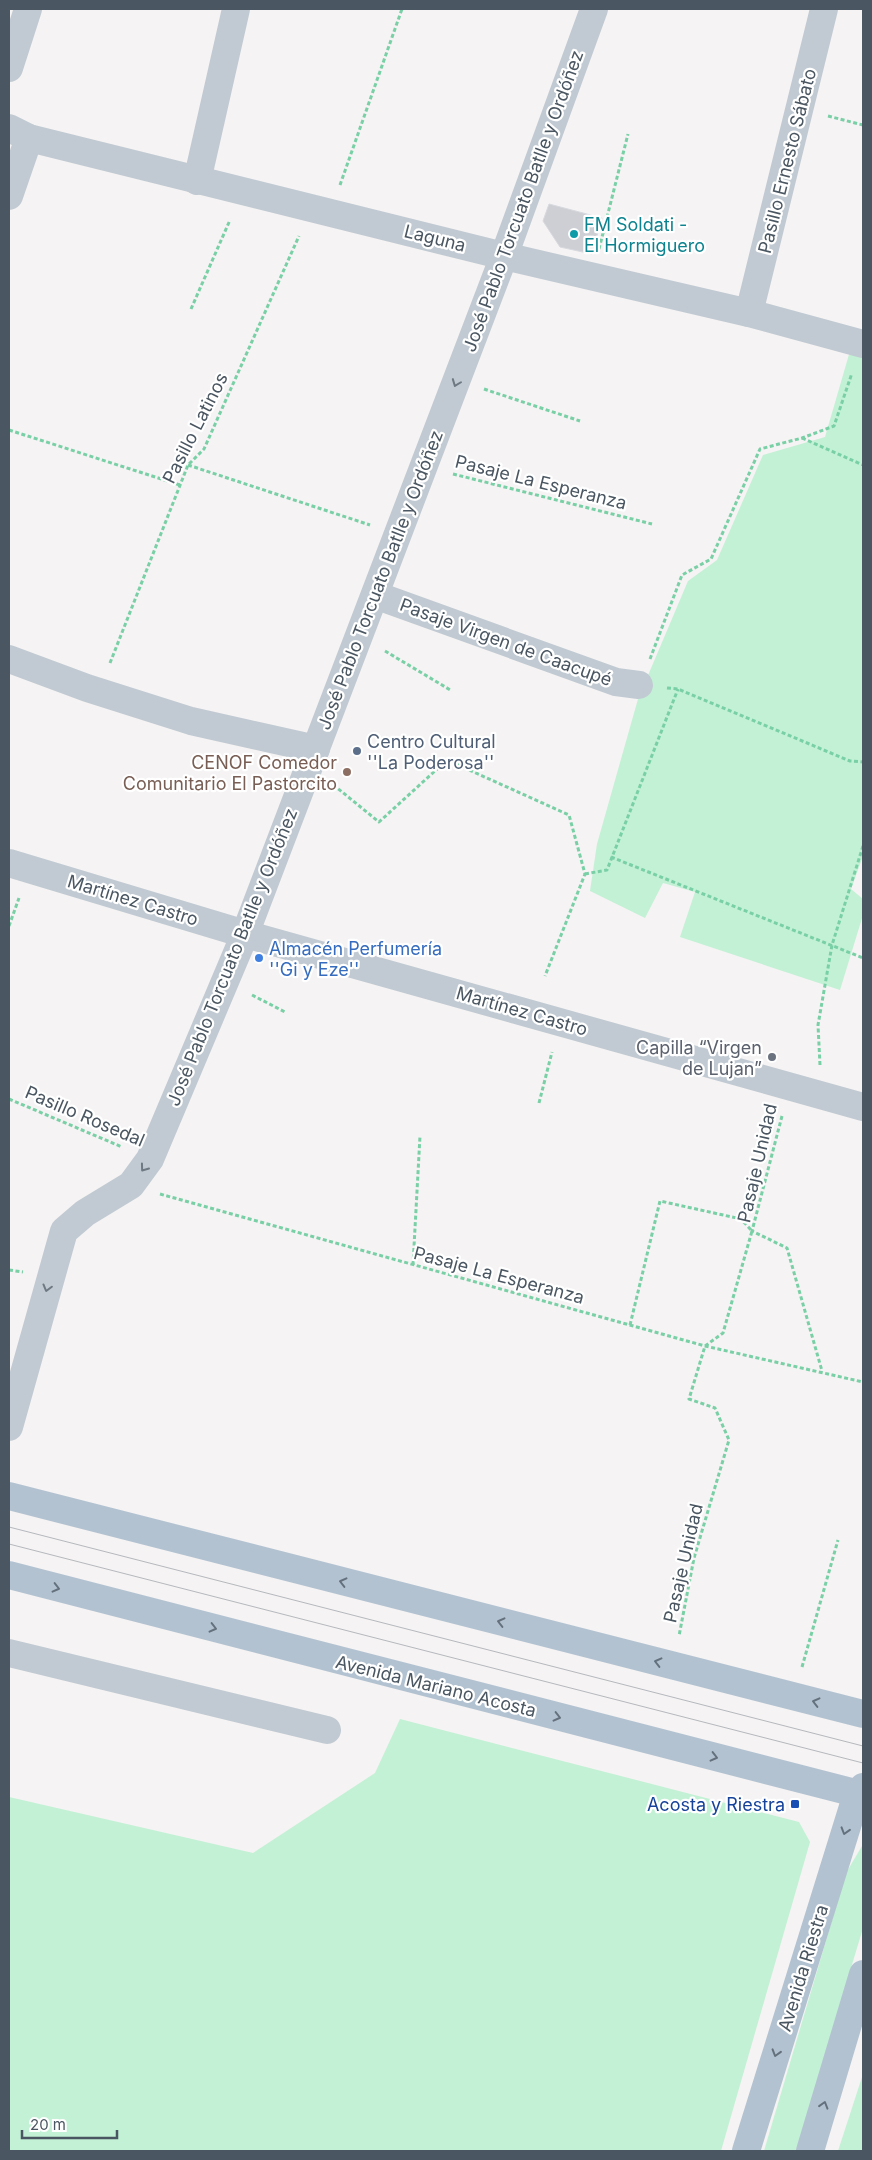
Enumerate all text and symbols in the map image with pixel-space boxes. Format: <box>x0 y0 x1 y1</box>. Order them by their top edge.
street label: José Pablo Torcuato Batlle y Ordóñez <box>459 47 587 355</box>
street label: Pasillo Ernesto Sábato <box>754 66 820 256</box>
place label: FM Soldati - El Hormiguero <box>584 214 705 256</box>
street label: Laguna <box>402 220 468 256</box>
marker: FM Soldati - El Hormiguero <box>568 228 580 240</box>
street label: Pasillo Latinos <box>158 369 232 487</box>
one-way arrow <box>452 378 462 387</box>
street label: José Pablo Torcuato Batlle y Ordóñez <box>313 427 447 733</box>
street label: Pasaje La Esperanza <box>453 451 629 513</box>
street label: Pasaje Virgen de Caacupé <box>397 594 615 690</box>
place label: Centro Cultural ''La Poderosa'' <box>367 731 496 773</box>
marker: Centro Cultural ''La Poderosa'' <box>351 745 363 757</box>
place label: CENOF Comedor Comunitario El Pastorcito <box>123 752 337 794</box>
marker: CENOF Comedor Comunitario El Pastorcito <box>341 766 353 778</box>
street label: José Pablo Torcuato Batlle y Ordóñez <box>162 805 302 1109</box>
street label: Martínez Castro <box>65 870 201 930</box>
place label: Almacén Perfumería ''Gi y Eze'' <box>269 938 442 980</box>
marker: Almacén Perfumería ''Gi y Eze'' <box>253 952 265 964</box>
street label: Martínez Castro <box>454 982 590 1040</box>
place label: Capilla “Virgen de Lujan” <box>636 1037 762 1079</box>
marker: Capilla “Virgen de Lujan” <box>766 1051 778 1063</box>
street label: Pasillo Rosedal <box>22 1081 148 1151</box>
street label: Pasaje Unidad <box>733 1101 781 1225</box>
one-way arrow <box>141 1162 150 1172</box>
street label: Pasaje La Esperanza <box>411 1242 587 1308</box>
one-way arrow <box>42 1283 52 1292</box>
street label: Pasaje Unidad <box>659 1501 707 1625</box>
one-way arrow <box>339 1577 348 1588</box>
one-way arrow <box>51 1582 59 1592</box>
one-way arrow <box>496 1617 505 1628</box>
one-way arrow <box>209 1622 218 1633</box>
street label: Avenida Mariano Acosta <box>333 1651 539 1721</box>
one-way arrow <box>655 1658 663 1668</box>
one-way arrow <box>811 1697 820 1708</box>
one-way arrow <box>553 1711 562 1722</box>
one-way arrow <box>710 1752 718 1762</box>
place label: Acosta y Riestra <box>647 1794 785 1815</box>
marker: Acosta y Riestra <box>789 1798 801 1810</box>
one-way arrow <box>841 1826 851 1835</box>
street label: Avenida Riestra <box>774 1902 832 2034</box>
one-way arrow <box>772 2049 782 2057</box>
one-way arrow <box>819 2101 829 2109</box>
scale bar <box>22 2108 118 2140</box>
text: 20 m <box>30 2115 66 2134</box>

